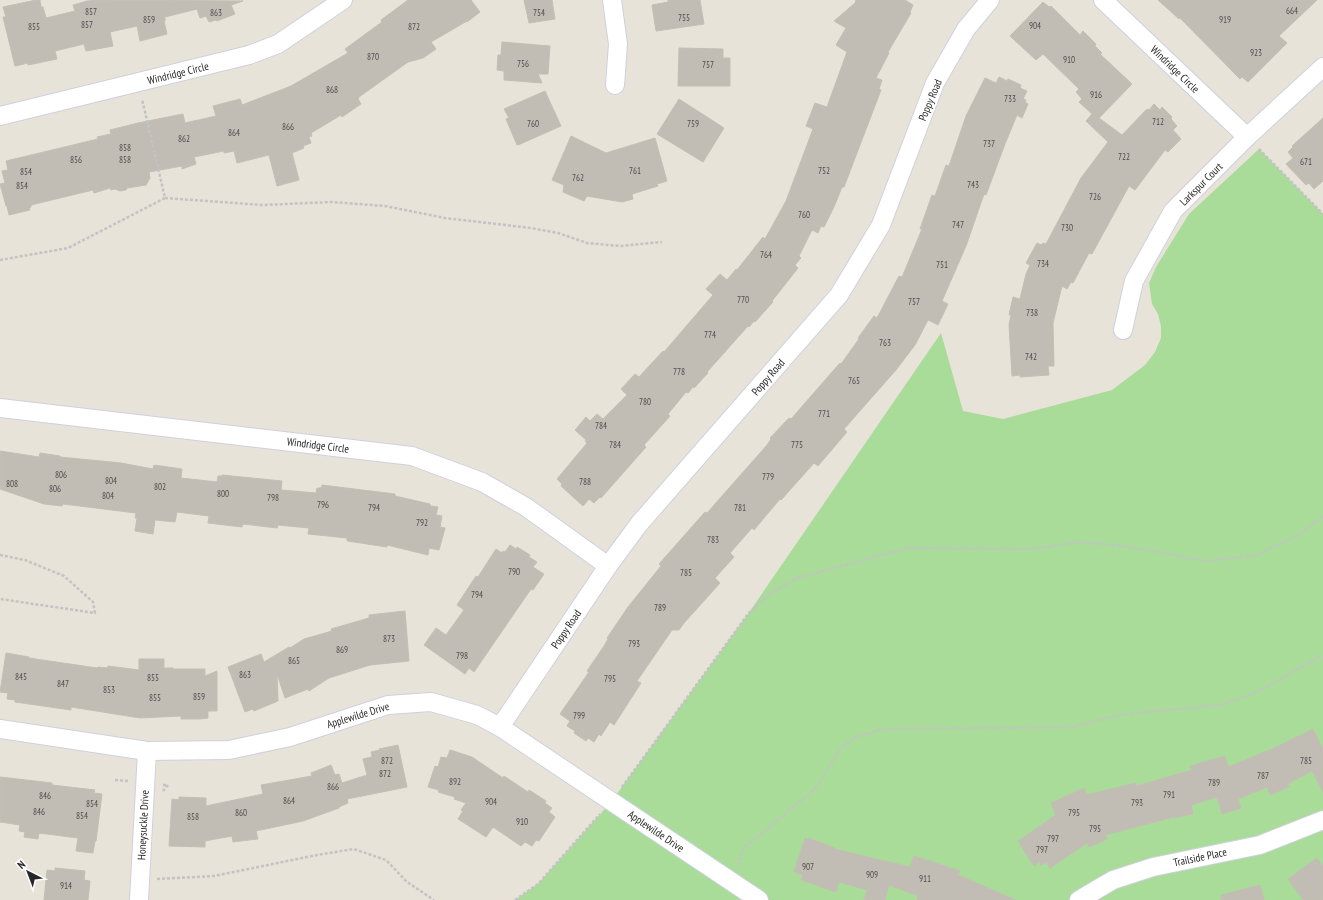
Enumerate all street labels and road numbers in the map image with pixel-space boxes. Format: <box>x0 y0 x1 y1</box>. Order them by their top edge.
street label: Windridge Circle <box>1148 42 1203 96</box>
street label: Windridge Circle <box>146 59 211 87</box>
street label: Poppy Road <box>915 77 945 123</box>
street label: Larkspur Court <box>1177 160 1225 208</box>
street label: Poppy Road <box>748 356 788 398</box>
street label: Windridge Circle <box>286 434 350 456</box>
street label: Poppy Road <box>548 607 584 651</box>
street label: Applewilde Drive <box>325 699 391 731</box>
street label: Honeysuckle Drive <box>134 789 152 860</box>
street label: Applewilde Drive <box>625 807 687 855</box>
street label: Trailside Place <box>1172 844 1228 869</box>

